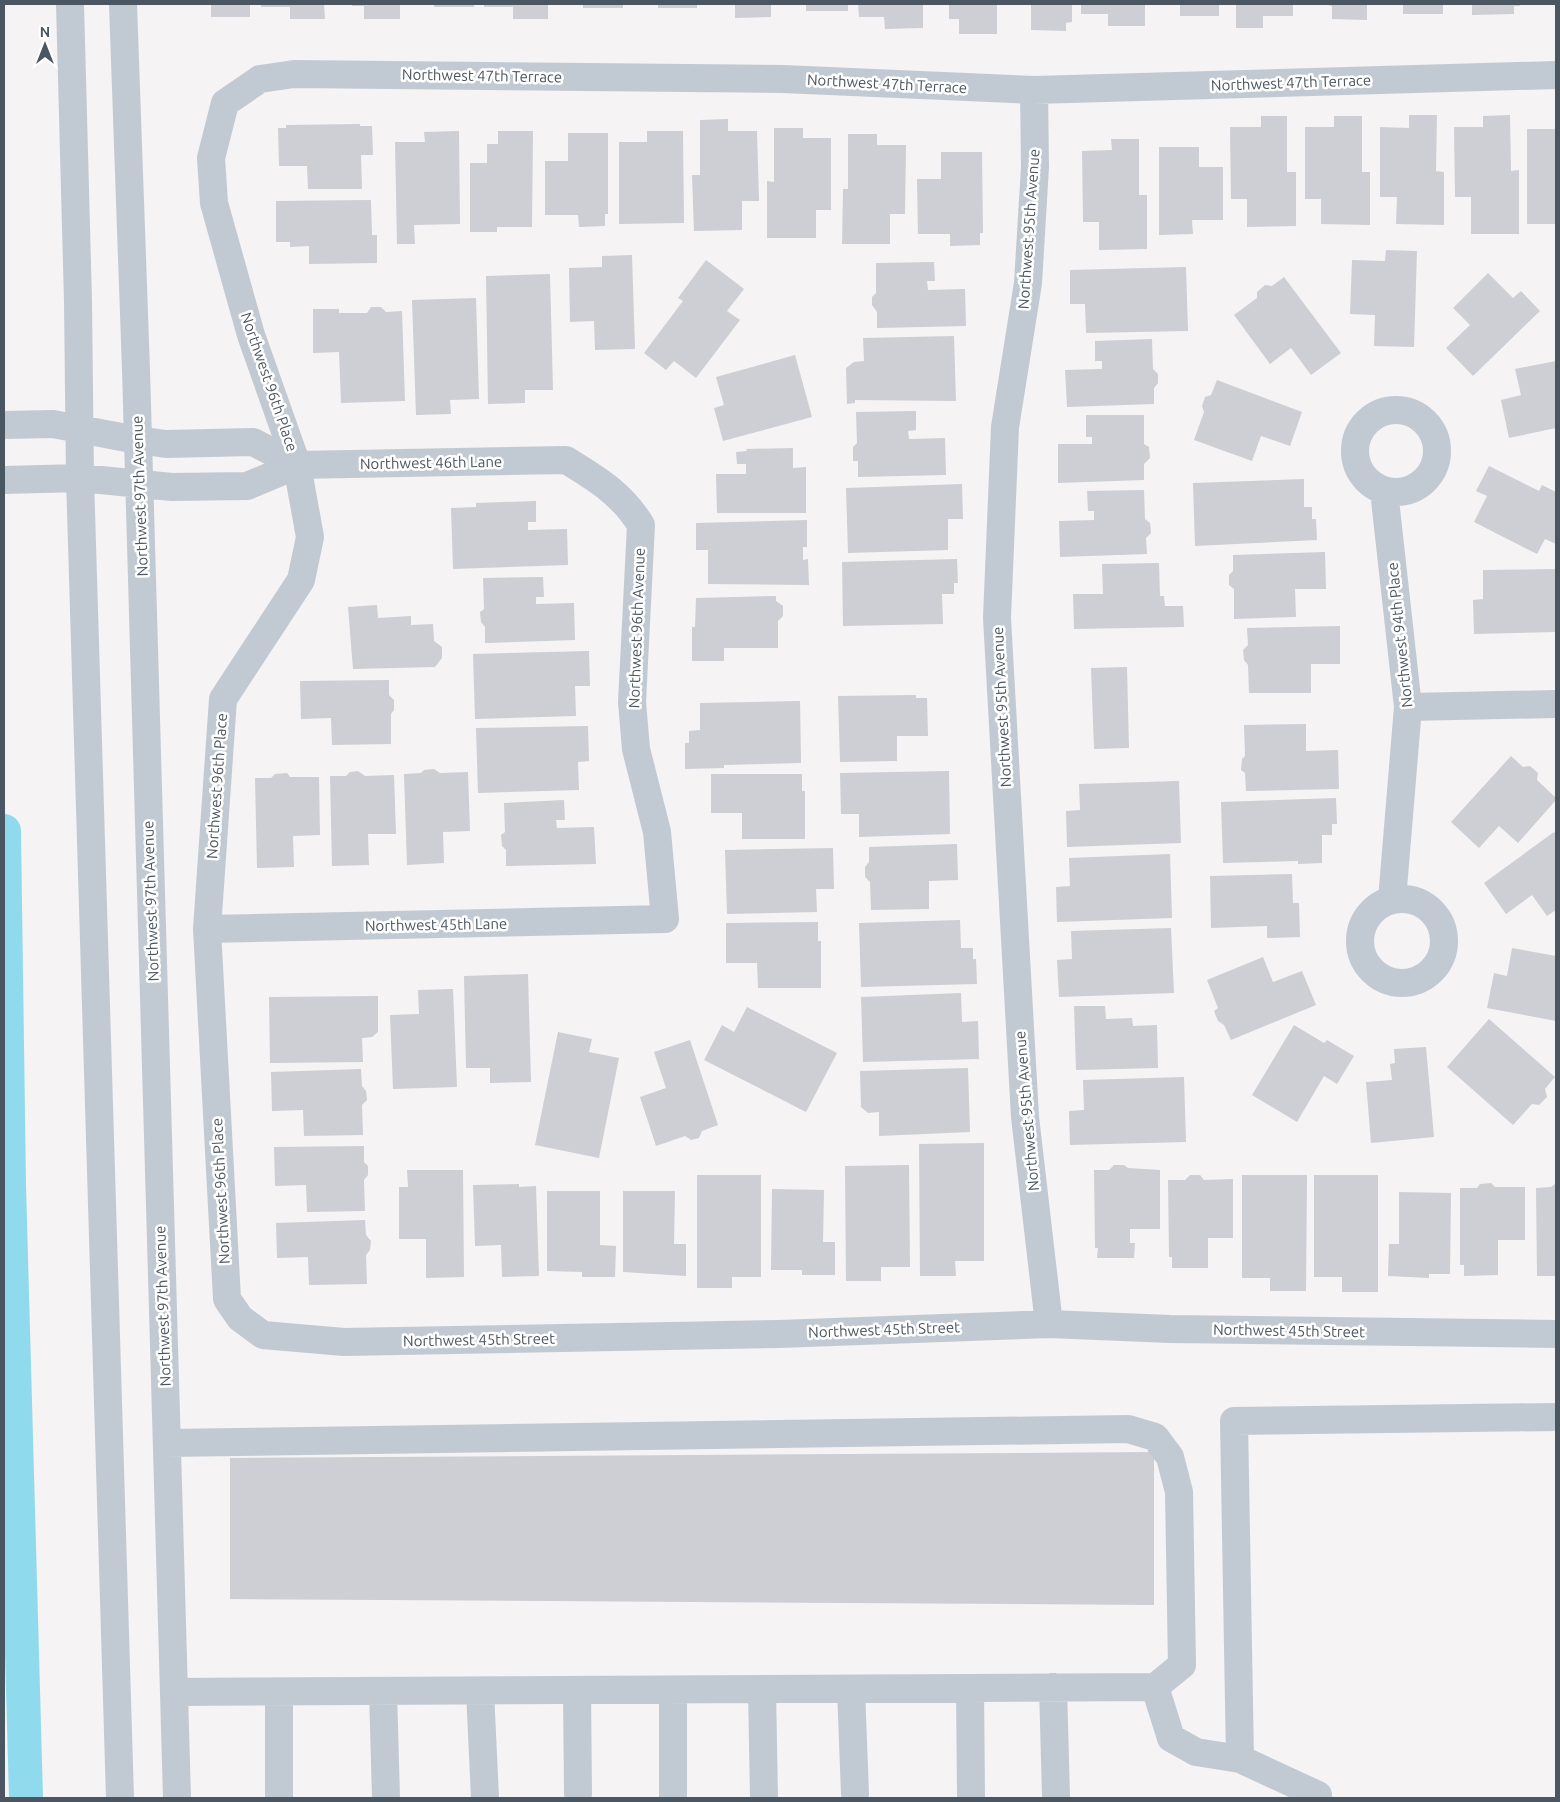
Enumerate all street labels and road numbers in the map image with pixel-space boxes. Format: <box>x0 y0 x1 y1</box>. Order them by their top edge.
street label: Northwest 47th Terrace <box>402 66 562 85</box>
street label: Northwest 47th Terrace <box>807 71 968 96</box>
street label: Northwest 47th Terrace <box>1211 71 1371 94</box>
street label: Northwest 95th Avenue <box>1014 148 1043 310</box>
street label: Northwest 96th Place <box>238 310 301 454</box>
street label: Northwest 97th Avenue <box>128 415 151 577</box>
street label: Northwest 46th Lane <box>360 453 502 472</box>
street label: Northwest 96th Avenue <box>625 547 648 709</box>
street label: Northwest 94th Place <box>1383 562 1416 709</box>
street label: Northwest 95th Avenue <box>989 626 1014 788</box>
street label: Northwest 96th Place <box>203 713 230 859</box>
street label: Northwest 97th Avenue <box>139 820 162 982</box>
street label: Northwest 45th Lane <box>365 915 507 934</box>
street label: Northwest 95th Avenue <box>1011 1030 1042 1192</box>
street label: Northwest 96th Place <box>208 1118 233 1264</box>
street label: Northwest 97th Avenue <box>151 1225 174 1387</box>
street label: Northwest 45th Street <box>808 1318 960 1341</box>
street label: Northwest 45th Street <box>1213 1321 1365 1340</box>
street label: Northwest 45th Street <box>403 1330 555 1349</box>

